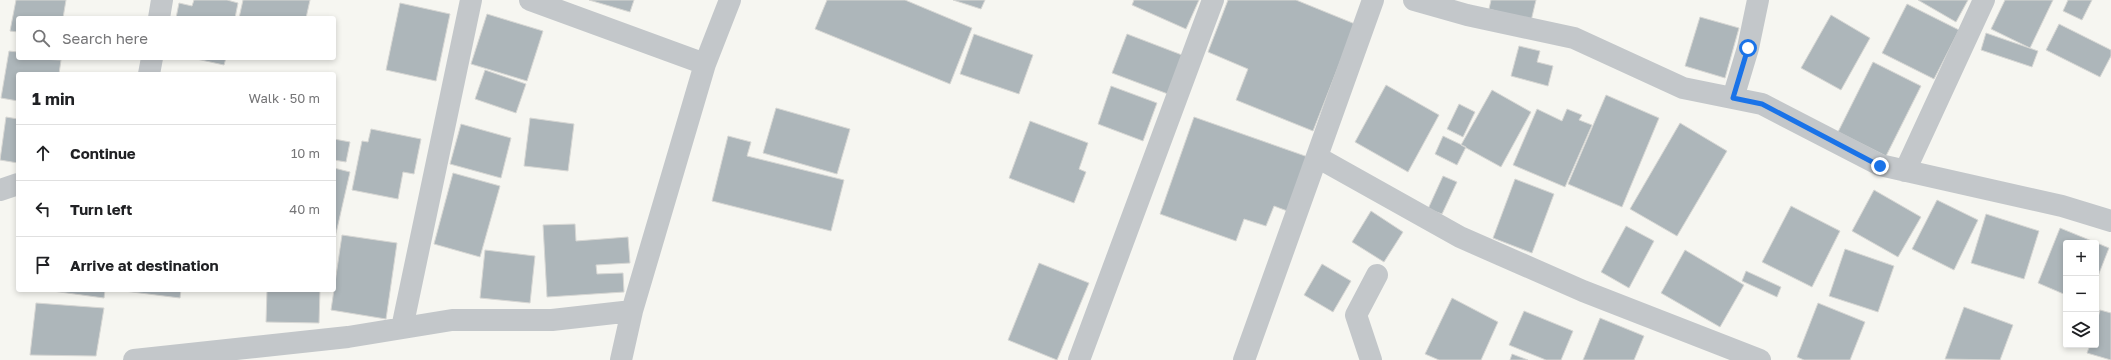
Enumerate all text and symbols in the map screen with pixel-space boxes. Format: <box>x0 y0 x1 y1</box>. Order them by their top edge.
search box <box>16 16 336 60</box>
icon: search <box>30 27 52 49</box>
text: Search here <box>62 29 148 47</box>
route start <box>1739 39 1757 57</box>
text: 1 min <box>32 88 75 109</box>
text: Walk · 50 m <box>248 90 320 106</box>
icon: ahead <box>32 142 54 164</box>
text: Continue <box>70 144 136 162</box>
text: 10 m <box>291 145 320 161</box>
route end <box>1871 157 1889 175</box>
icon: left <box>32 198 54 220</box>
text: Turn left <box>70 200 132 218</box>
text: 40 m <box>289 201 320 217</box>
map controls <box>2063 240 2099 348</box>
button: + <box>2063 240 2099 276</box>
icon: arrive <box>32 254 54 276</box>
text: Arrive at destination <box>70 256 219 274</box>
button: − <box>2063 276 2099 312</box>
button: layers <box>2063 312 2099 348</box>

